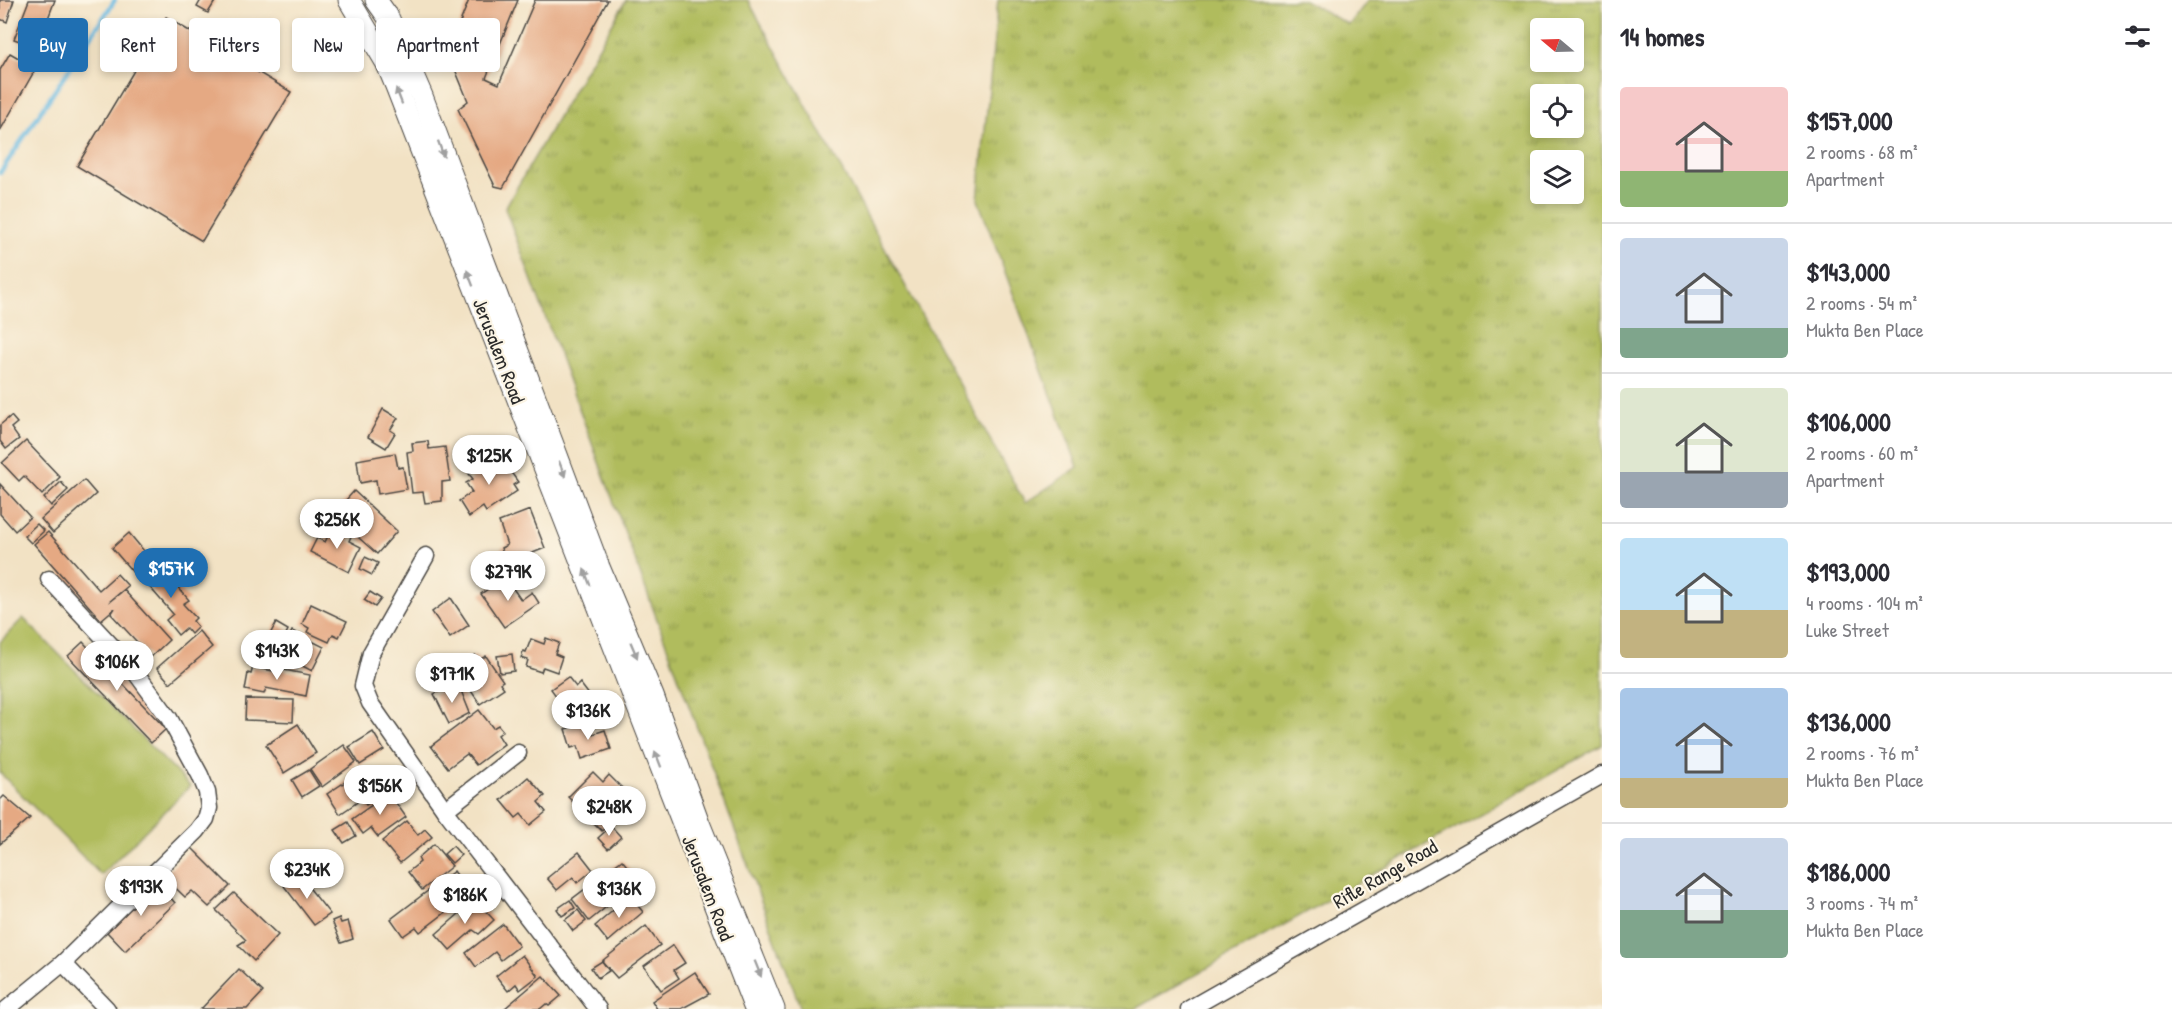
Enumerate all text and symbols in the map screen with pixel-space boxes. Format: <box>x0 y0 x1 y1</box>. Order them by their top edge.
chip: Buy <box>18 18 88 72</box>
chip: Rent <box>100 18 177 72</box>
chip: Filters <box>189 18 280 72</box>
chip: New <box>292 18 364 72</box>
chip: Apartment <box>376 18 500 72</box>
north arrow <box>1530 18 1584 72</box>
map controls <box>1530 18 1584 204</box>
text: 14 homes <box>1620 19 1705 54</box>
icon: filters <box>2121 20 2154 53</box>
button: locate <box>1530 84 1584 138</box>
one-way arrow <box>394 87 404 105</box>
text: $157,000 <box>1806 103 1893 138</box>
icon: home <box>1668 111 1740 183</box>
text: 2 rooms · 68 m² <box>1806 138 1918 165</box>
one-way arrow <box>437 140 447 158</box>
button: layers <box>1530 150 1584 204</box>
text: Apartment <box>1806 165 1884 192</box>
text: $143,000 <box>1806 254 1890 289</box>
icon: home <box>1668 262 1740 334</box>
one-way arrow <box>465 269 474 287</box>
text: 2 rooms · 54 m² <box>1806 289 1917 316</box>
street label: Jerusalem Road <box>467 294 532 408</box>
text: Mukta Ben Place <box>1806 316 1924 343</box>
text: $106,000 <box>1806 404 1891 439</box>
icon: home <box>1668 412 1740 484</box>
pin: $125K <box>447 435 531 486</box>
text: 2 rooms · 60 m² <box>1806 439 1918 466</box>
text: $125K <box>466 441 512 468</box>
one-way arrow <box>558 460 567 478</box>
text: Apartment <box>1806 466 1884 493</box>
pin: $256K <box>295 499 379 550</box>
text: $256K <box>314 505 360 532</box>
pin: $157K <box>129 548 213 599</box>
pin: $279K <box>466 551 550 602</box>
text: $157K <box>148 554 194 581</box>
text: $193,000 <box>1806 554 1890 589</box>
text: $279K <box>484 557 532 584</box>
icon: home <box>1668 562 1740 634</box>
one-way arrow <box>582 568 591 586</box>
text: 4 rooms · 104 m² <box>1806 589 1923 616</box>
text: Luke Street <box>1806 616 1889 643</box>
pin: $143K <box>235 630 319 681</box>
text: $143K <box>255 636 299 663</box>
pin: $106K <box>75 641 159 692</box>
one-way arrow <box>629 642 639 660</box>
text: $106K <box>95 647 139 674</box>
pin: $171K <box>410 653 494 704</box>
text: $171K <box>429 659 475 686</box>
pin: $136K <box>546 690 630 741</box>
text: $136K <box>566 696 610 723</box>
text: $136,000 <box>1806 704 1891 739</box>
icon: home <box>1668 712 1740 784</box>
text: 2 rooms · 76 m² <box>1806 739 1919 766</box>
one-way arrow <box>652 750 662 768</box>
pin: $156K <box>338 765 422 816</box>
text: Mukta Ben Place <box>1806 766 1924 793</box>
text: $156K <box>358 771 402 798</box>
pin: $248K <box>567 786 651 837</box>
text: $248K <box>586 792 632 819</box>
street label: Jerusalem Road <box>676 831 741 945</box>
street label: Rifle Range Road <box>1328 833 1442 914</box>
pin: $234K <box>265 849 349 900</box>
text: $186,000 <box>1806 854 1890 889</box>
text: $234K <box>284 855 330 882</box>
icon: home <box>1668 862 1740 934</box>
pin: $193K <box>99 866 183 917</box>
pin: $136K <box>577 868 661 919</box>
text: $193K <box>119 872 163 899</box>
pin: $186K <box>423 874 507 925</box>
text: $136K <box>597 874 641 901</box>
text: $186K <box>443 880 487 907</box>
text: 3 rooms · 74 m² <box>1806 889 1918 916</box>
text: Mukta Ben Place <box>1806 916 1924 943</box>
one-way arrow <box>754 960 763 978</box>

